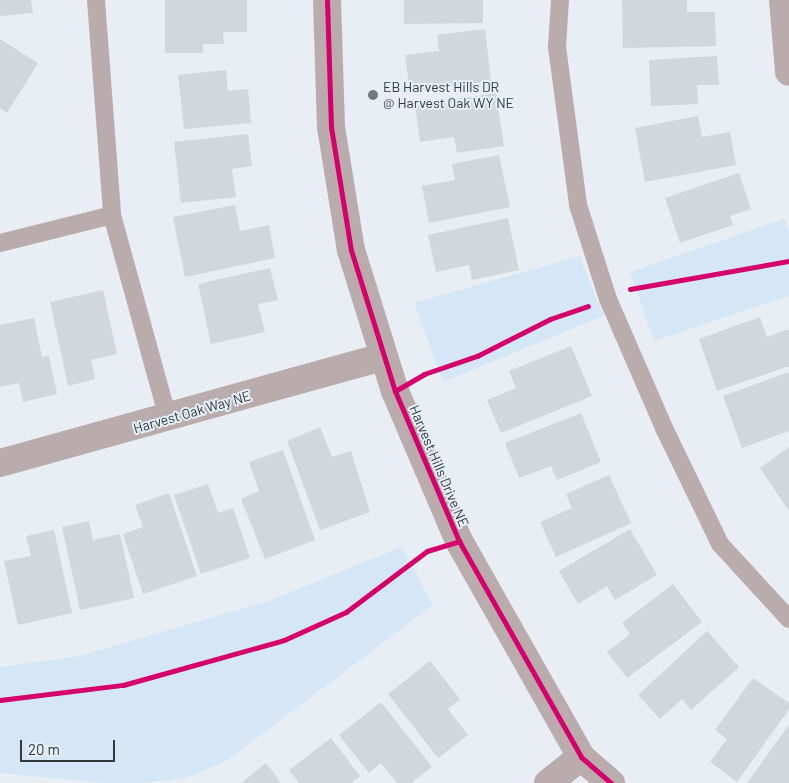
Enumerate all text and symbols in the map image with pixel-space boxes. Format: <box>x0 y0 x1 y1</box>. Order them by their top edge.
place label: EB Harvest Hills DR @ Harvest Oak WY NE <box>383 79 514 111</box>
marker: EB Harvest Hills DR @ Harvest Oak WY NE <box>367 89 379 101</box>
street label: Harvest Oak Way NE <box>131 387 253 437</box>
street label: Harvest Hills Drive NE <box>406 403 472 529</box>
scale bar <box>22 730 118 762</box>
text: 20 m <box>28 740 60 758</box>

